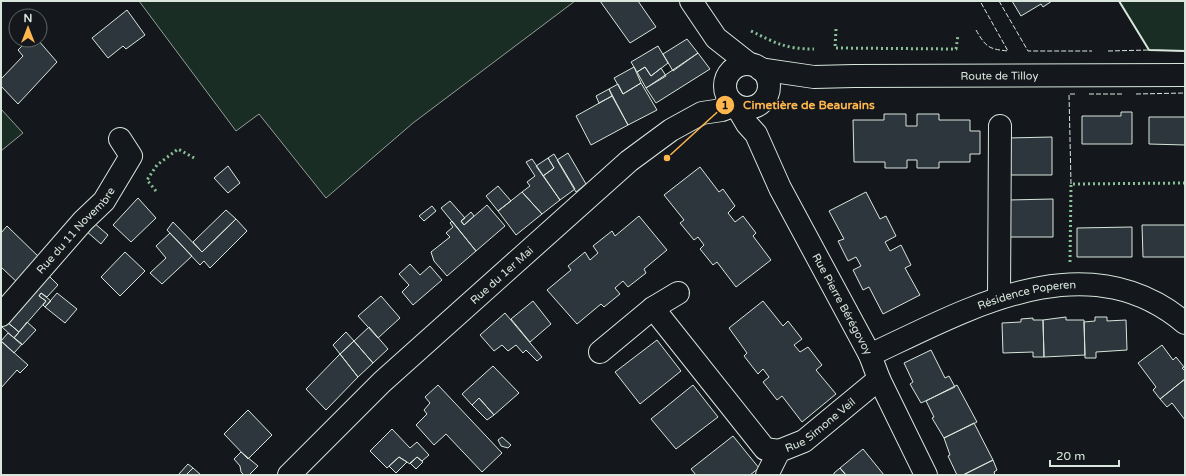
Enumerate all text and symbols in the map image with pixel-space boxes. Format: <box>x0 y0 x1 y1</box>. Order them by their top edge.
north arrow <box>8 8 48 48</box>
text: N <box>24 12 32 25</box>
street label: Route de Tilloy <box>960 69 1038 82</box>
callout: Cimetière de Beaurains <box>715 93 883 117</box>
text: 1 <box>721 98 729 112</box>
text: Cimetière de Beaurains <box>743 98 875 112</box>
street label: Rue du 11 Novembre <box>34 185 117 276</box>
street label: Rue du 1er Mai <box>467 243 536 307</box>
street label: Rue Pierre Bérégovoy <box>810 251 875 357</box>
street label: Résidence Poperen <box>976 278 1076 312</box>
street label: Rue Simone Veil <box>783 395 858 454</box>
scale bar <box>1050 442 1119 468</box>
text: 20 m <box>1056 449 1085 463</box>

